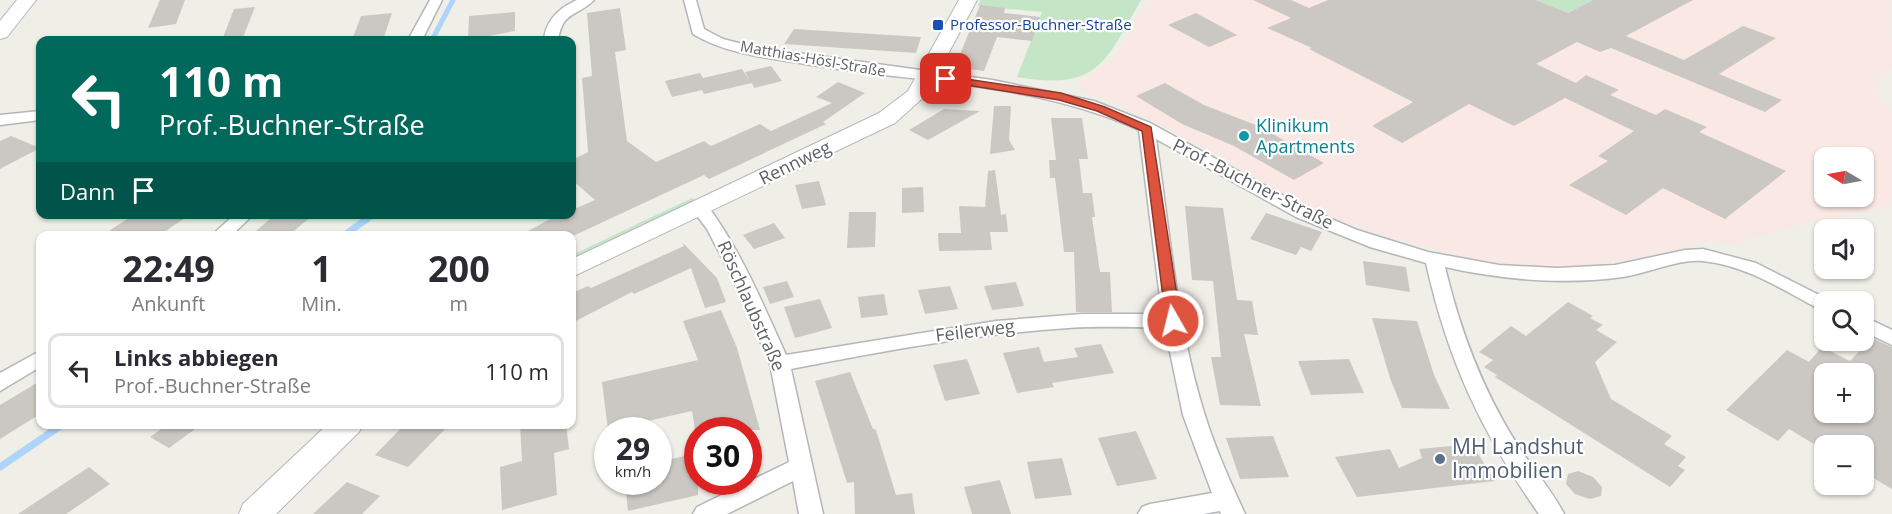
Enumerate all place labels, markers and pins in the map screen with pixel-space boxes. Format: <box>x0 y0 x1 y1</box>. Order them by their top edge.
place label: Professor-Buchner-Straße <box>950 14 1132 34</box>
marker: Professor-Buchner-Straße <box>931 18 945 32</box>
pin <box>920 53 971 104</box>
place label: Klinikum Apartments <box>1256 113 1355 158</box>
marker: Klinikum Apartments <box>1237 129 1251 143</box>
place label: MH Landshut Immobilien <box>1452 432 1583 484</box>
marker: MH Landshut Immobilien <box>1433 452 1447 466</box>

